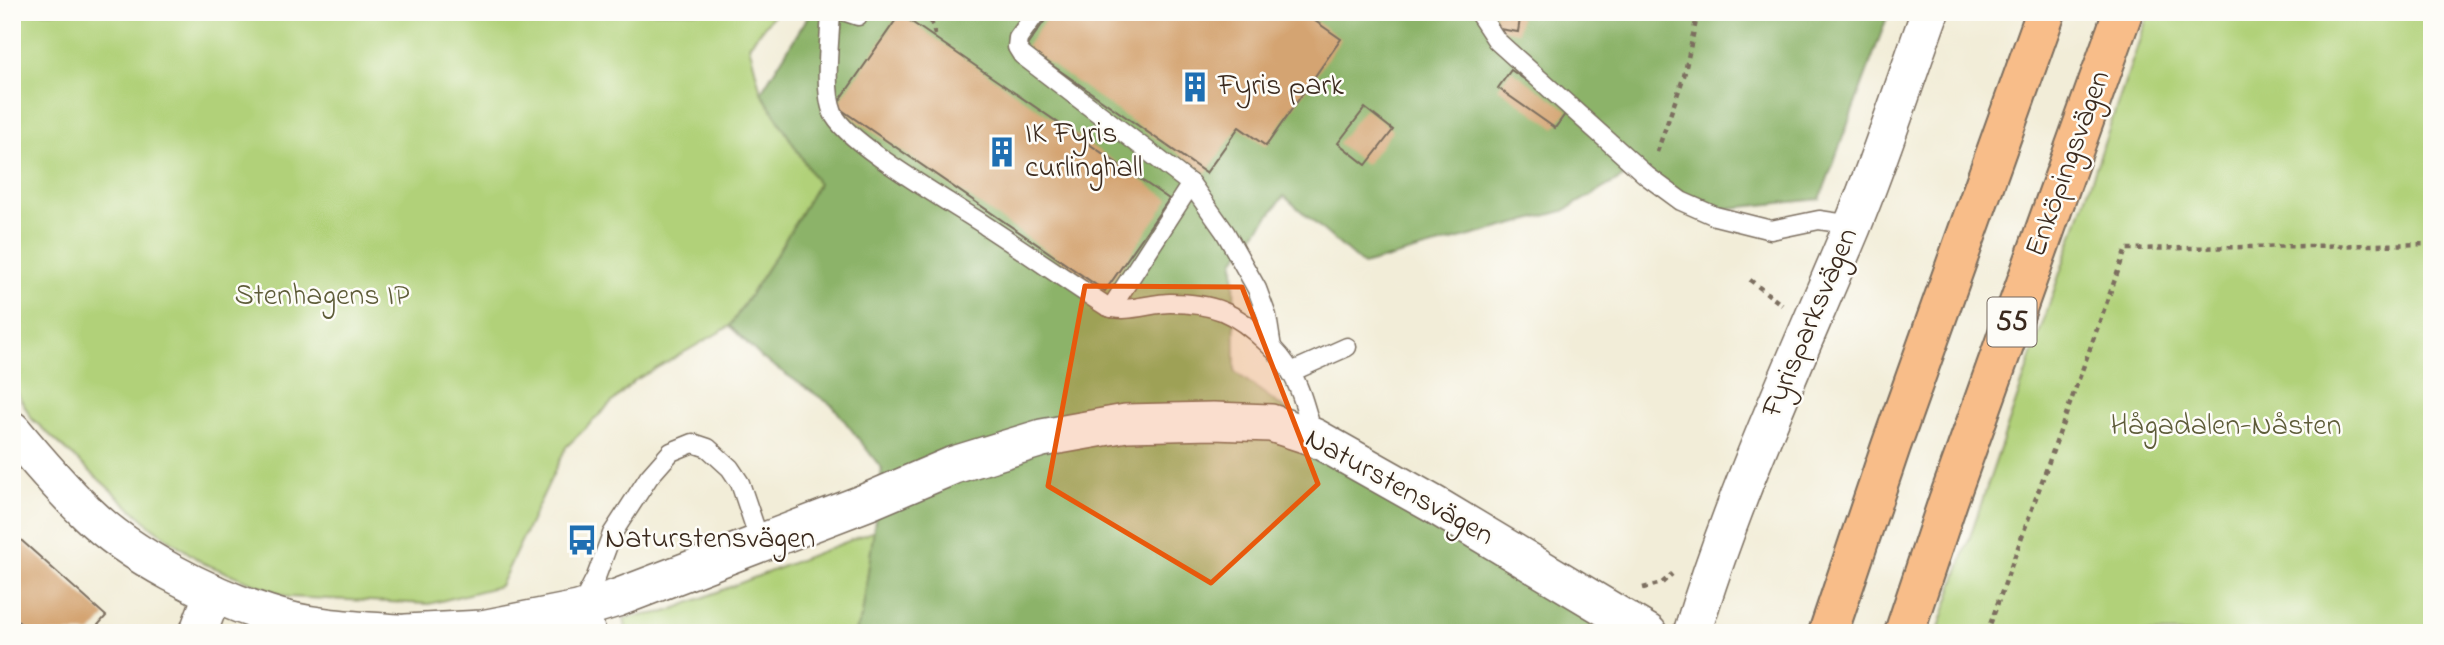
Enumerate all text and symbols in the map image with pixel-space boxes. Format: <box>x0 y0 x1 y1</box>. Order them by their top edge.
place label: Fyris park <box>1217 65 1345 109</box>
street label: Enköpingsvägen <box>2015 65 2123 263</box>
building icon: Fyris park <box>1178 70 1212 104</box>
place label: IK Fyris curlinghall <box>1025 113 1143 191</box>
building icon: IK Fyris curlinghall <box>985 135 1019 169</box>
street label: Fyrisparksvägen <box>1751 221 1871 426</box>
park label: Stenhagens IP <box>234 275 410 319</box>
road number: 55 <box>1988 298 2036 346</box>
park label: Hågadalen-Nåsten <box>2111 405 2341 449</box>
street label: Naturstensvägen <box>1296 418 1502 558</box>
place label: Naturstensvägen <box>605 518 815 562</box>
bus stop icon: Naturstensvägen <box>565 523 599 557</box>

